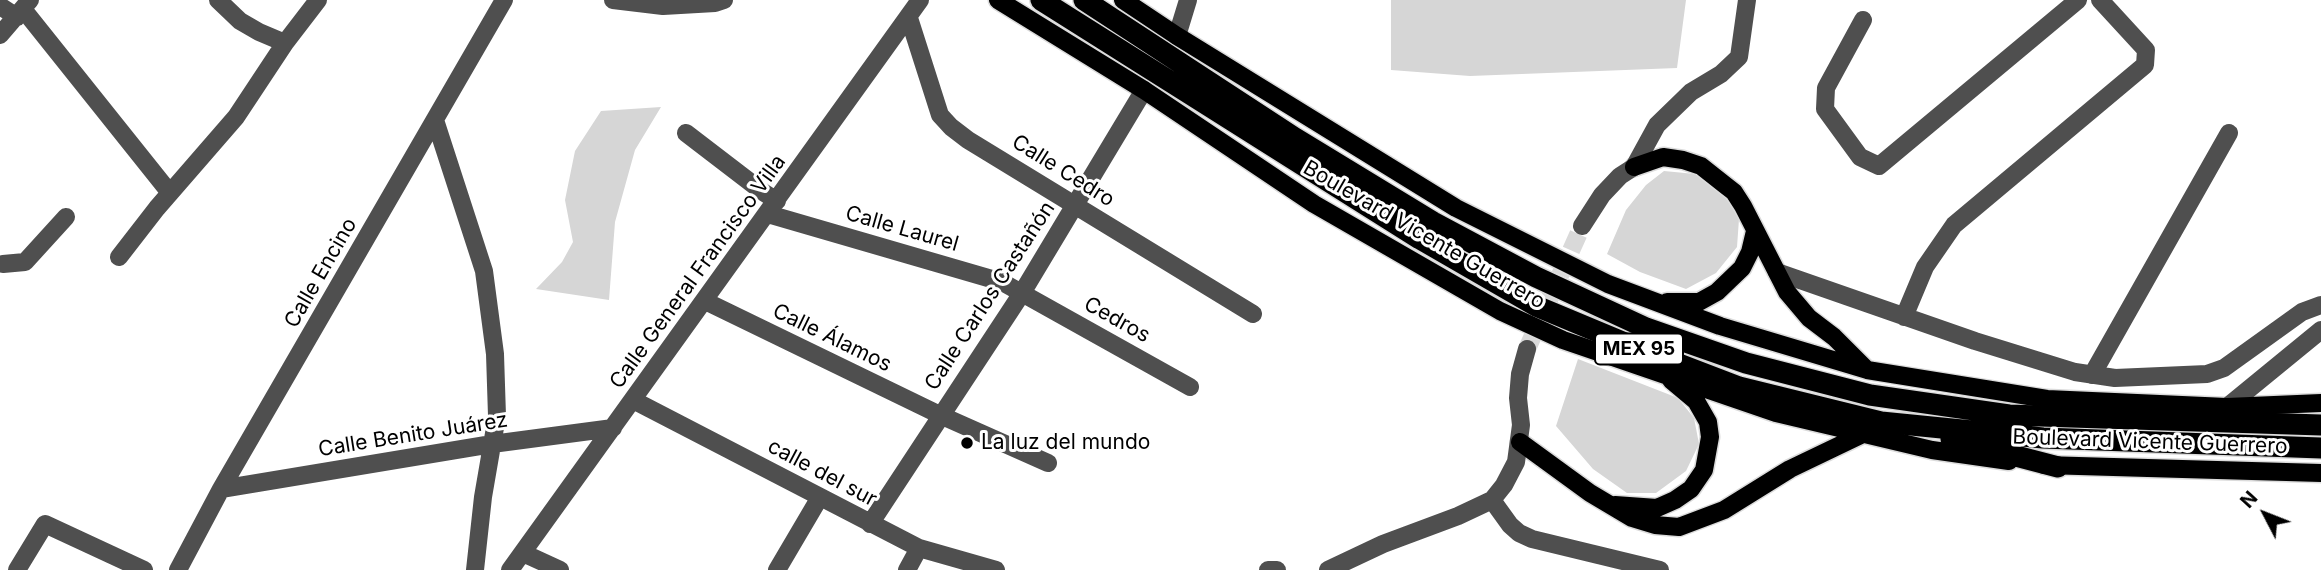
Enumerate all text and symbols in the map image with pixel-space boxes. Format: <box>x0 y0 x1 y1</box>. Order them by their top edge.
street label: Calle Cedro <box>1007 130 1119 212</box>
street label: Calle General Francisco Villa <box>605 150 791 394</box>
street label: Boulevard Vicente Guerrero <box>1299 155 1549 315</box>
street label: Calle Carlos Castañón <box>920 197 1060 395</box>
street label: Calle Laurel <box>843 201 961 257</box>
street label: Calle Encino <box>279 214 363 332</box>
street label: Cedros <box>1080 292 1154 348</box>
street label: Calle Álamos <box>769 298 895 378</box>
road number: MEX 95 <box>1595 334 1683 364</box>
street label: Calle Benito Juárez <box>317 408 509 462</box>
street label: Boulevard Vicente Guerrero <box>2012 425 2288 459</box>
place label: La luz del mundo <box>981 430 1150 456</box>
street label: calle del sur <box>763 434 881 512</box>
marker: La luz del mundo <box>959 435 975 451</box>
north arrow <box>2230 479 2300 549</box>
text: N <box>2236 487 2262 513</box>

